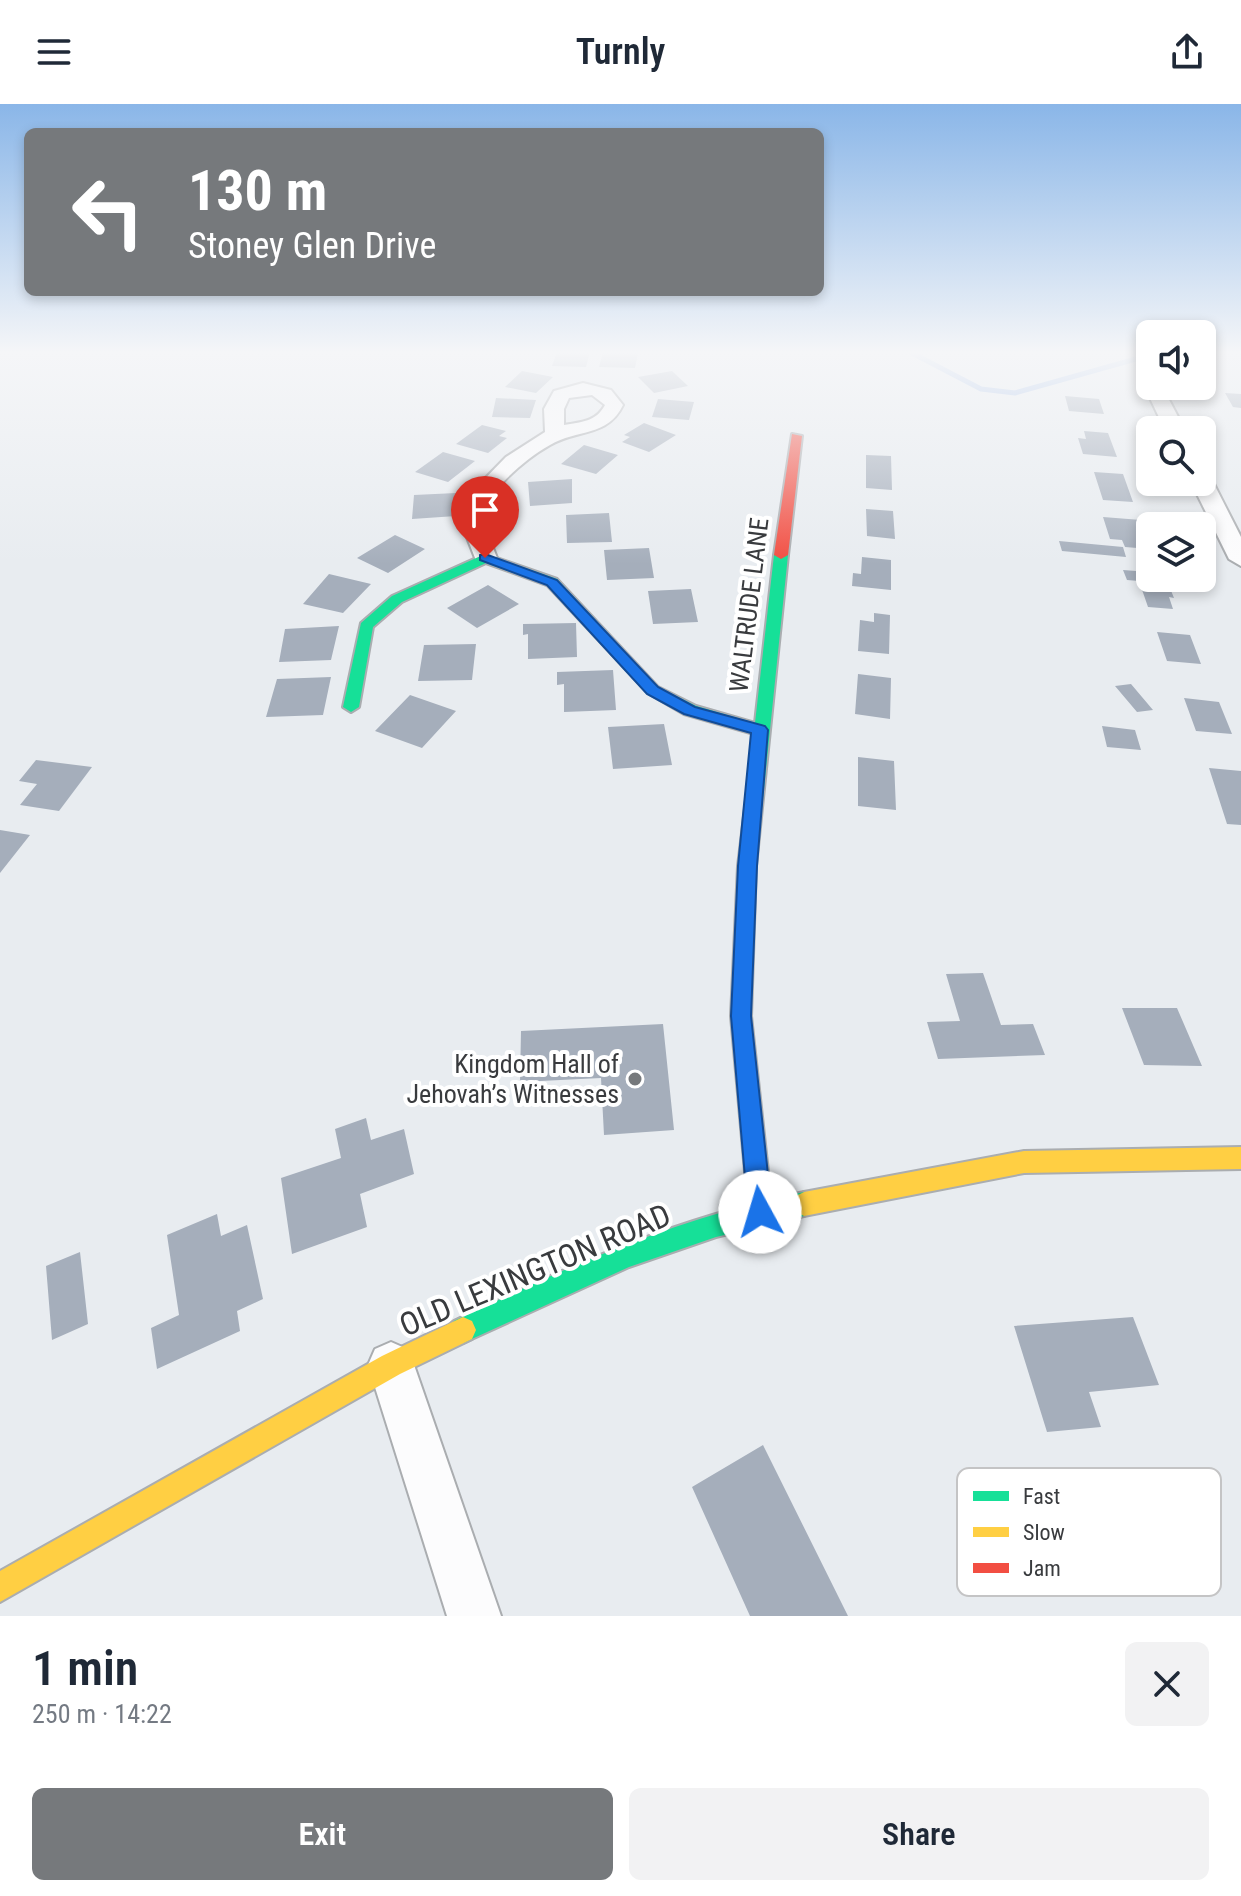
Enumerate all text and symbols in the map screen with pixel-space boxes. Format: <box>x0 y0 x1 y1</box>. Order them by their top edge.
icon: menu <box>32 30 76 74</box>
icon: share <box>1165 30 1209 74</box>
text: Turnly <box>576 31 665 73</box>
text: 130 m <box>188 158 327 224</box>
icon: left <box>56 160 160 264</box>
text: Stoney Glen Drive <box>188 225 436 267</box>
map controls <box>1136 320 1216 592</box>
button: sound <box>1136 320 1216 400</box>
button: search <box>1136 416 1216 496</box>
pin <box>451 476 519 558</box>
icon: arrive <box>463 488 507 532</box>
button: layers <box>1136 512 1216 592</box>
street label: WALTRUDE LANE <box>723 516 775 694</box>
place label: Kingdom Hall of Jehovah’s Witnesses <box>406 1049 619 1109</box>
marker: Kingdom Hall of Jehovah’s Witnesses <box>626 1070 644 1088</box>
position arrow <box>718 1170 802 1254</box>
street label: OLD LEXINGTON ROAD <box>394 1196 676 1344</box>
legend <box>957 1468 1221 1596</box>
text: Fast <box>1023 1484 1060 1509</box>
text: Slow <box>1023 1520 1065 1545</box>
text: Jam <box>1023 1556 1061 1581</box>
text: 1 min <box>32 1640 138 1697</box>
button: close <box>1125 1642 1209 1726</box>
text: 250 m · 14:22 <box>32 1699 172 1729</box>
button: Exit <box>32 1788 613 1880</box>
button: Share <box>629 1788 1209 1880</box>

